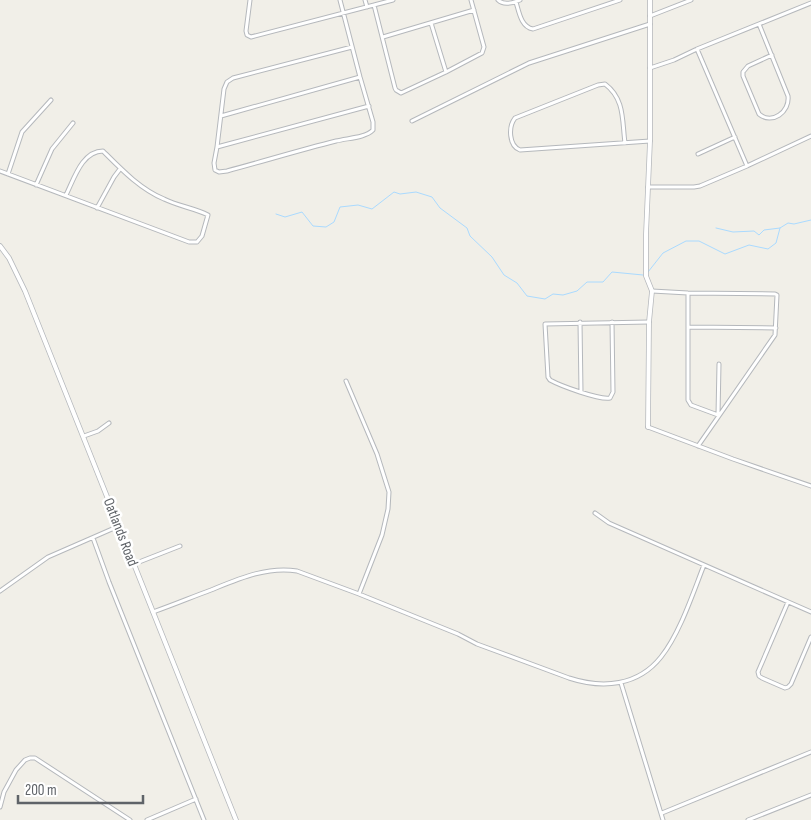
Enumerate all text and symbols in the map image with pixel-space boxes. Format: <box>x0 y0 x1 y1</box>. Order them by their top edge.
street label: Oatlands Road <box>99 495 142 569</box>
scale bar <box>18 772 142 804</box>
text: 200 m <box>25 781 57 800</box>

